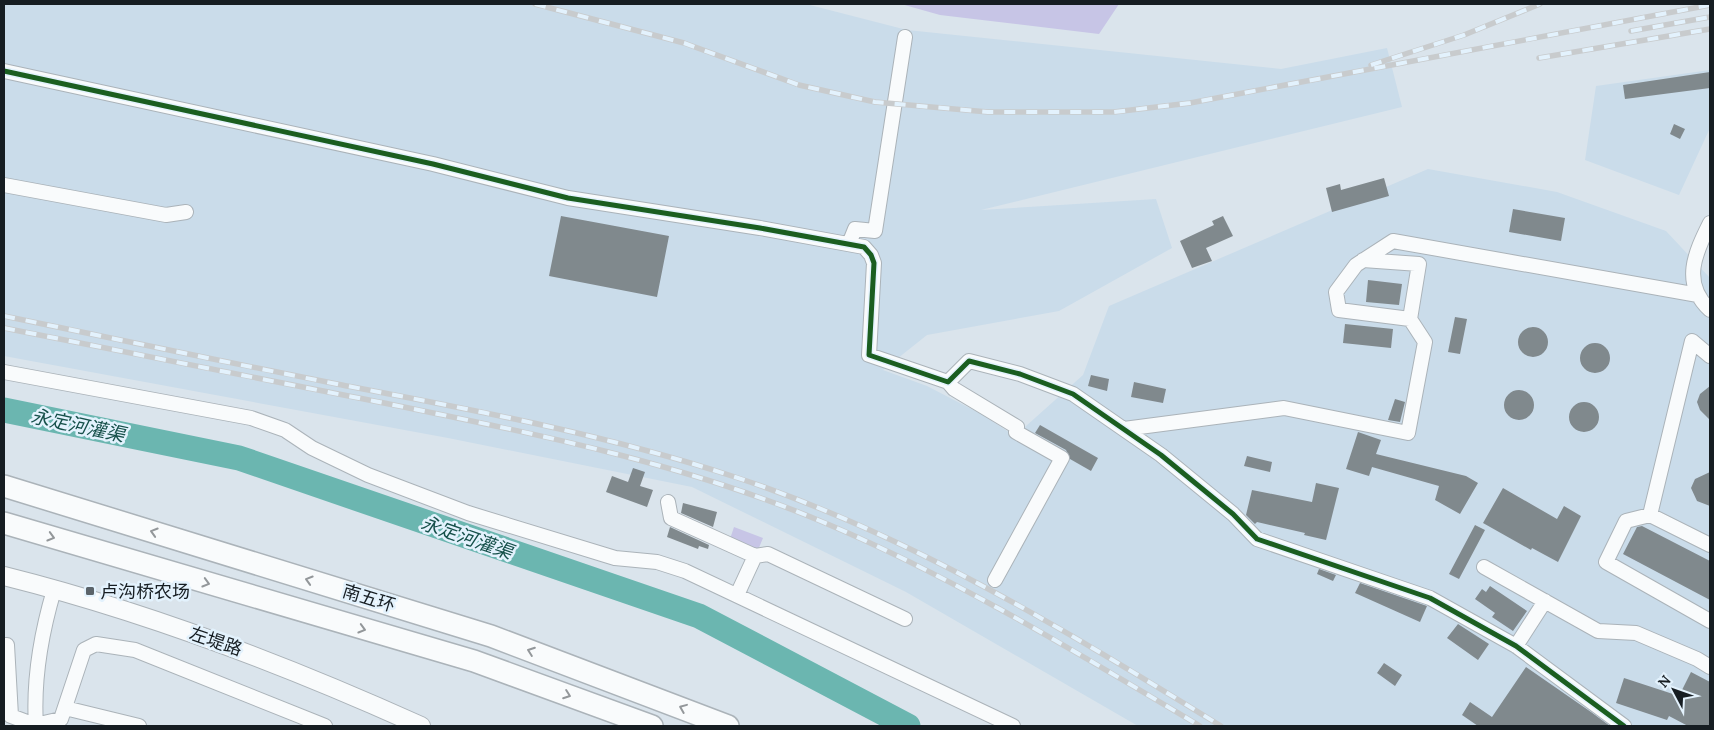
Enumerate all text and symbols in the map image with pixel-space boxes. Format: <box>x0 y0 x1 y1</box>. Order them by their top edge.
water label: 永定河灌渠 <box>29 403 130 447</box>
water label: 永定河灌渠 <box>418 510 519 565</box>
one-way arrow <box>151 528 159 538</box>
one-way arrow <box>46 531 54 541</box>
one-way arrow <box>306 576 314 586</box>
one-way arrow <box>202 577 210 587</box>
street label: 南五环 <box>340 579 398 617</box>
place label: 卢沟桥农场 <box>100 580 190 603</box>
marker: 卢沟桥农场 <box>84 585 96 597</box>
street label: 左堤路 <box>187 621 245 661</box>
one-way arrow <box>358 623 366 633</box>
one-way arrow <box>527 647 536 657</box>
north arrow <box>1649 665 1699 715</box>
text: N <box>1654 671 1675 691</box>
one-way arrow <box>562 689 571 699</box>
one-way arrow <box>679 704 688 714</box>

